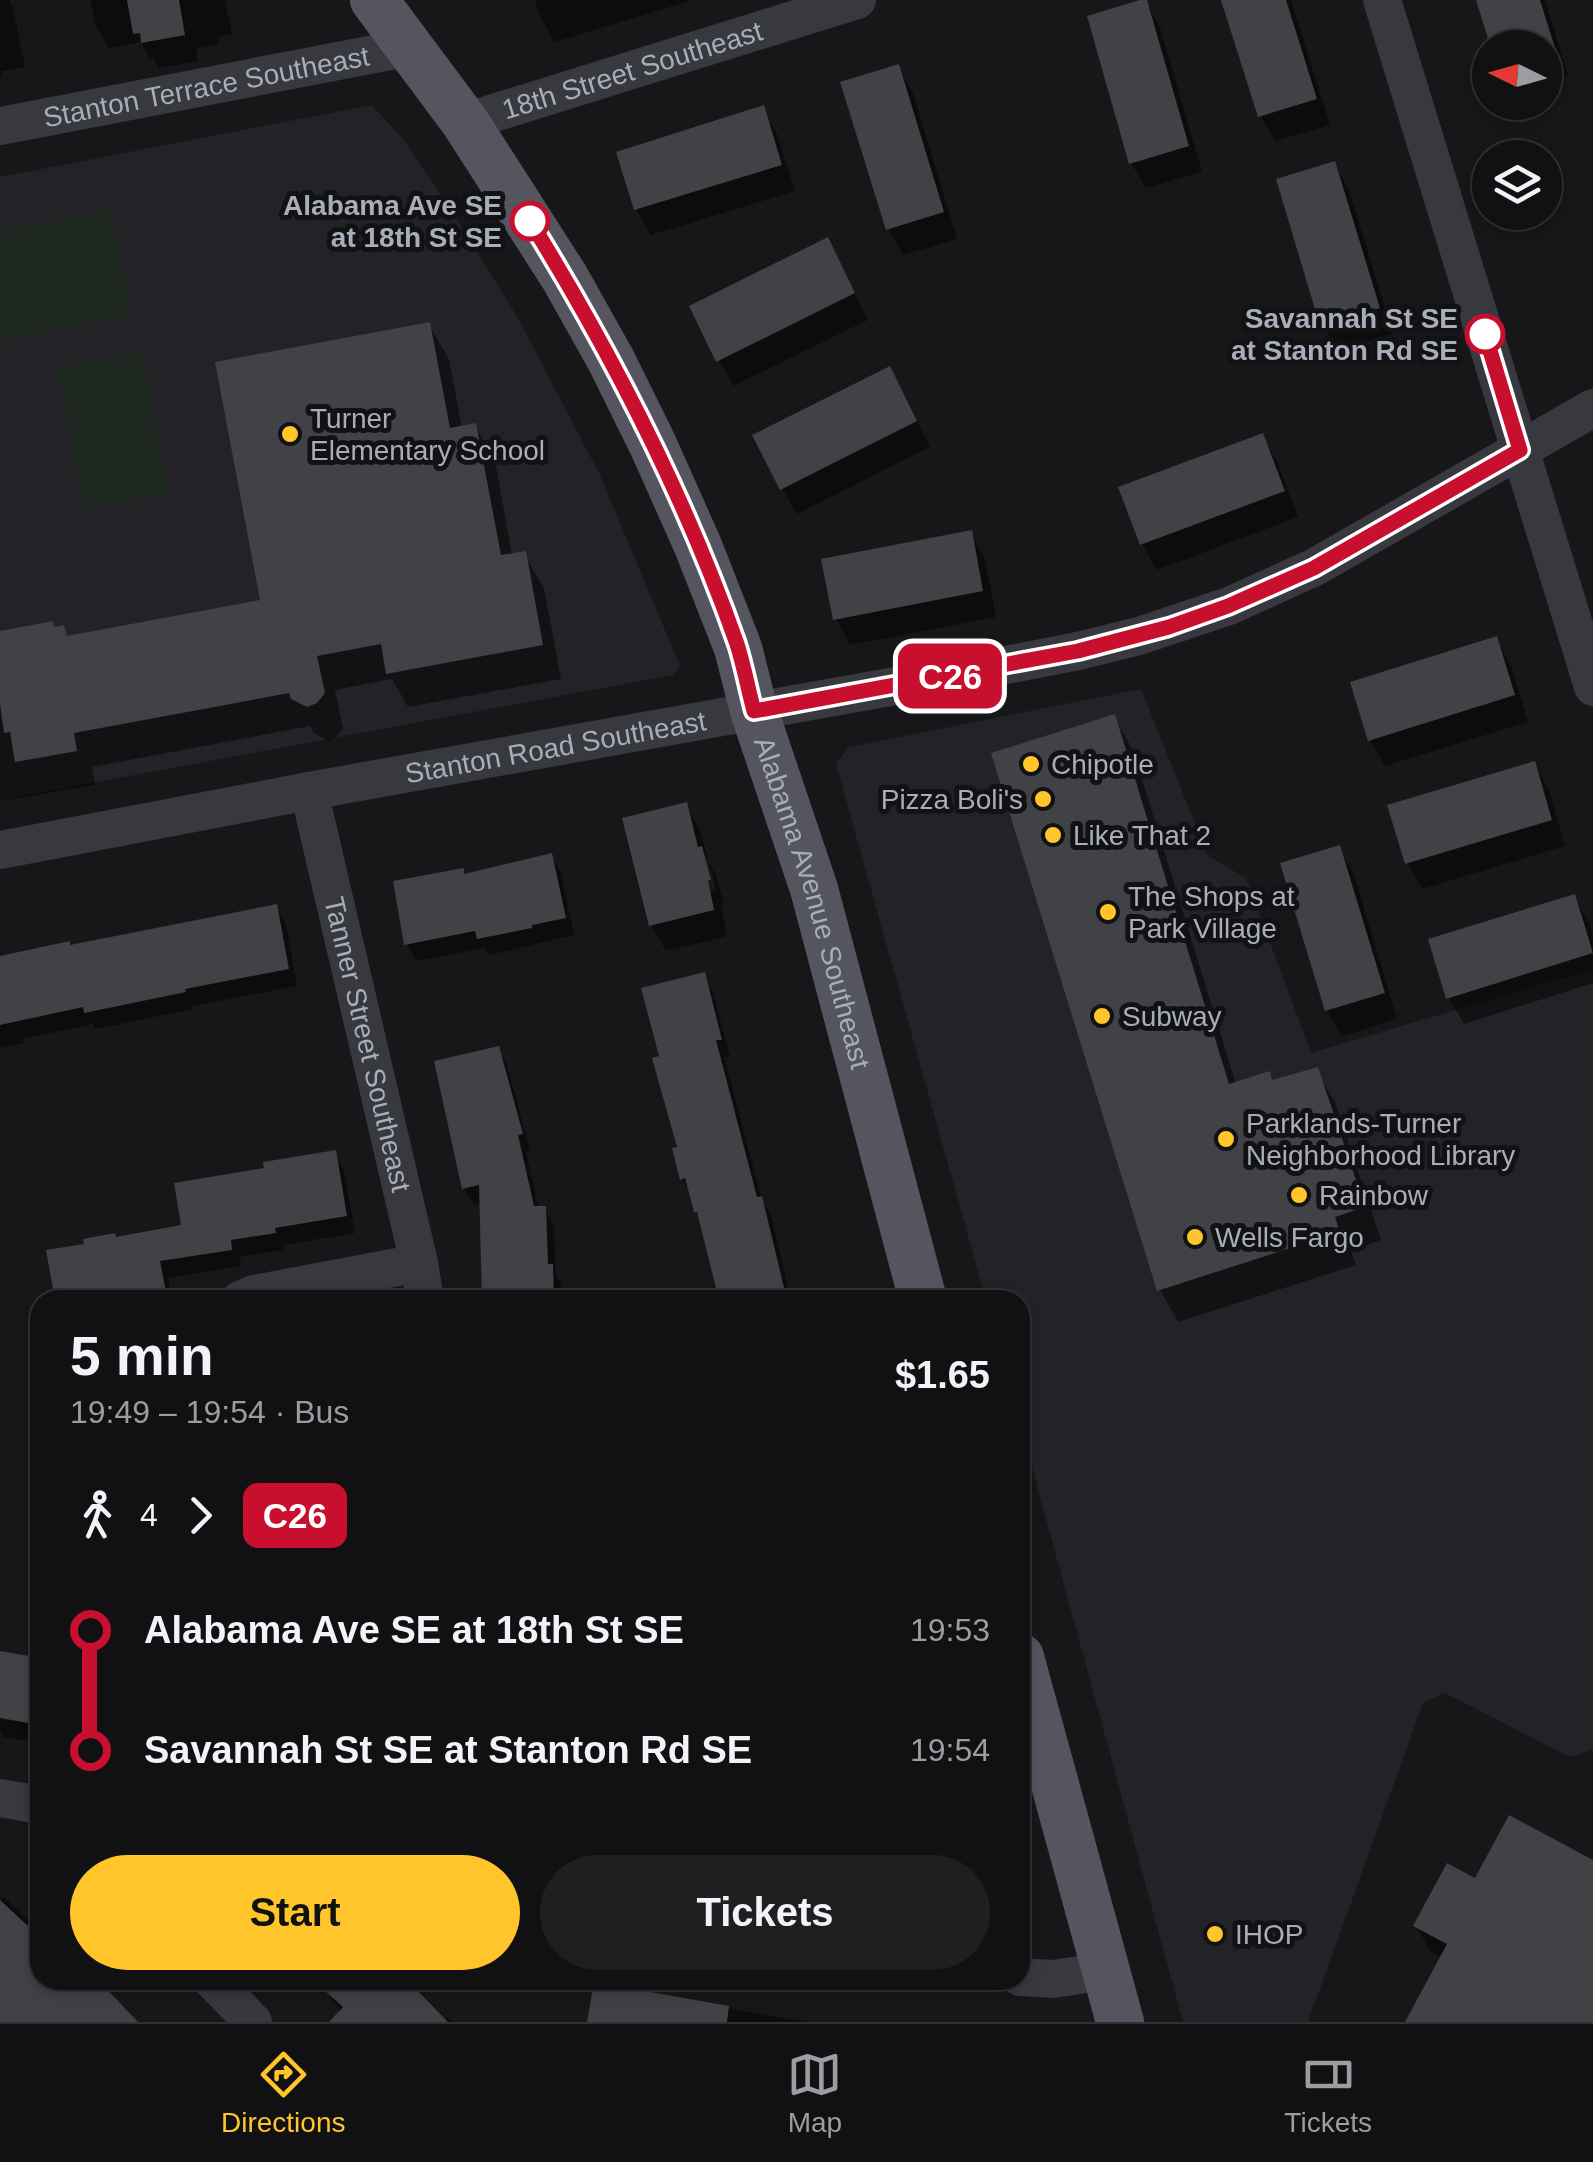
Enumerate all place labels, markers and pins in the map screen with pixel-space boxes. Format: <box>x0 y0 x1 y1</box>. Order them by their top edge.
place label: Alabama Ave SE at 18th St SE <box>283 190 502 253</box>
marker: Alabama Ave SE at 18th St SE <box>511 202 549 240</box>
place label: Savannah St SE at Stanton Rd SE <box>1231 303 1458 366</box>
marker: Savannah St SE at Stanton Rd SE <box>1466 315 1504 353</box>
place label: Turner Elementary School <box>310 403 545 466</box>
marker: Turner Elementary School <box>279 423 301 445</box>
place label: Chipotle <box>1051 749 1154 780</box>
marker: Chipotle <box>1020 753 1042 775</box>
place label: Pizza Boli's <box>881 784 1023 815</box>
marker: Pizza Boli's <box>1032 788 1054 810</box>
place label: Like That 2 <box>1073 820 1211 851</box>
marker: Like That 2 <box>1042 824 1064 846</box>
place label: The Shops at Park Village <box>1128 881 1295 944</box>
marker: The Shops at Park Village <box>1097 901 1119 923</box>
place label: Subway <box>1122 1001 1222 1032</box>
marker: Subway <box>1091 1005 1113 1027</box>
place label: Parklands-Turner Neighborhood Library <box>1246 1108 1515 1171</box>
marker: Parklands-Turner Neighborhood Library <box>1215 1128 1237 1150</box>
place label: Rainbow <box>1319 1180 1429 1211</box>
marker: Rainbow <box>1288 1184 1310 1206</box>
place label: Wells Fargo <box>1215 1222 1364 1253</box>
marker: Wells Fargo <box>1184 1226 1206 1248</box>
place label: IHOP <box>1235 1919 1303 1950</box>
marker: IHOP <box>1204 1923 1226 1945</box>

